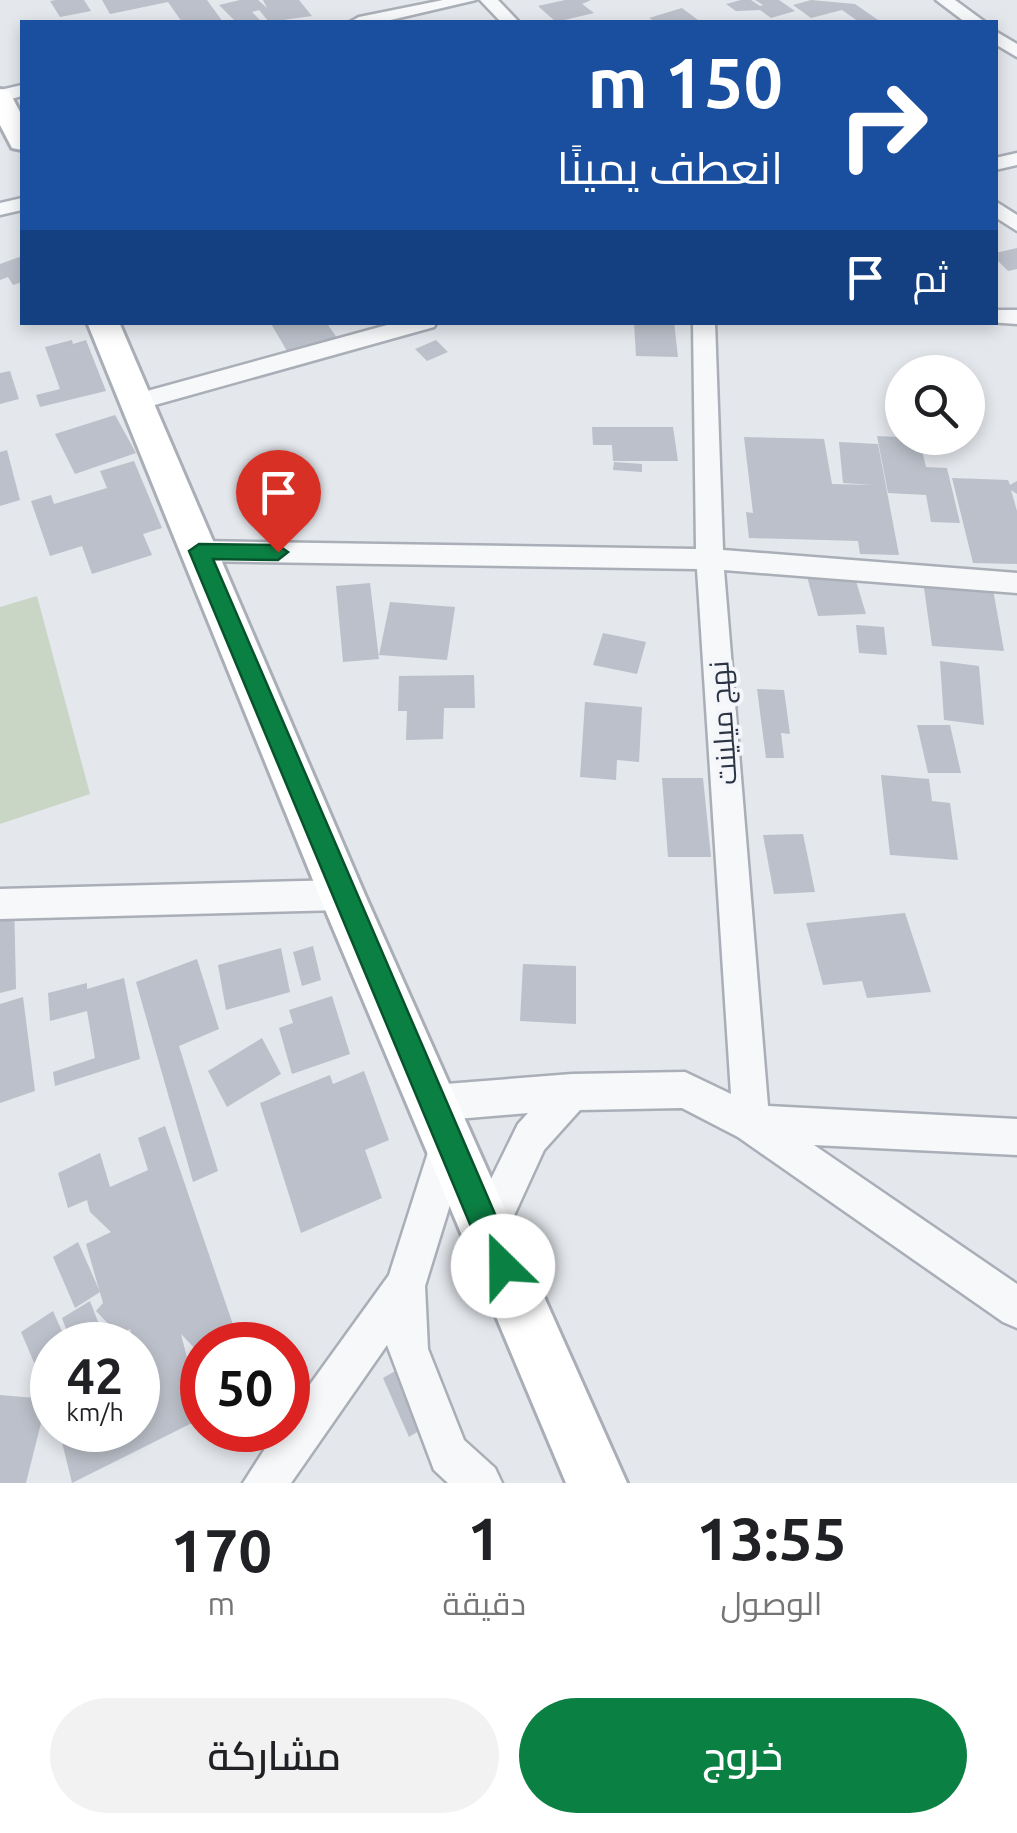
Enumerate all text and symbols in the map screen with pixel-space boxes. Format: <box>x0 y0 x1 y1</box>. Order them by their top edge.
text: 150 m <box>588 43 783 121</box>
icon: right <box>818 60 948 190</box>
text: انعطف يمينًا <box>557 142 783 193</box>
icon: arrive <box>838 250 893 305</box>
text: ثم <box>913 257 948 299</box>
map controls <box>885 355 985 455</box>
button: search <box>885 355 985 455</box>
pin <box>236 450 321 553</box>
icon: arrive <box>251 465 306 520</box>
street label: نهج ميلينت <box>702 660 746 786</box>
position arrow <box>451 1214 555 1318</box>
speed limit sign: 50 <box>180 1322 310 1452</box>
text: 42 <box>67 1347 123 1403</box>
text: km/h <box>66 1398 124 1426</box>
text: 1 <box>467 1504 501 1571</box>
text: 13:55 <box>696 1504 846 1571</box>
text: 170 <box>171 1516 272 1583</box>
text: m <box>208 1585 235 1621</box>
text: دقيقة <box>443 1585 526 1621</box>
text: الوصول <box>720 1585 822 1621</box>
button: مشاركة <box>50 1698 499 1813</box>
button: خروج <box>519 1698 967 1813</box>

